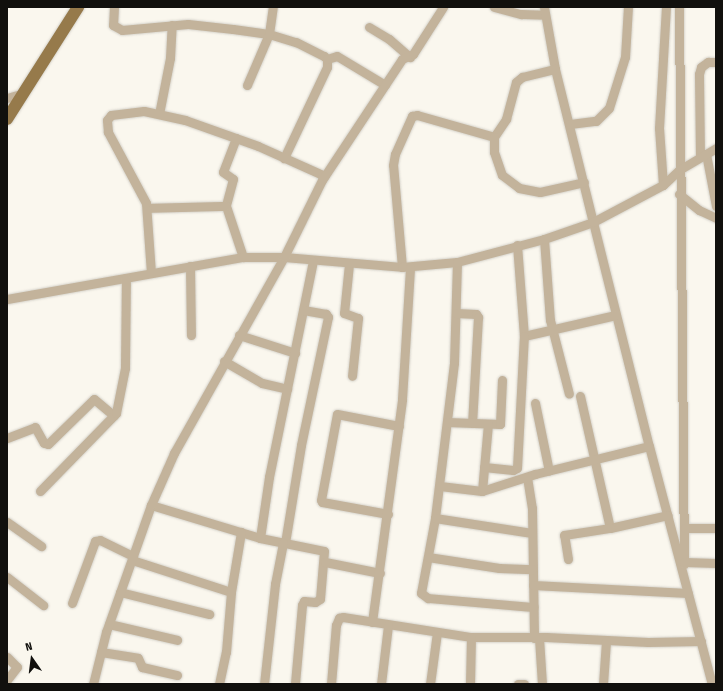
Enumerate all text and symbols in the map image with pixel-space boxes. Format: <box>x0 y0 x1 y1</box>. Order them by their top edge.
north arrow <box>12 639 52 679</box>
text: N <box>24 640 34 654</box>

